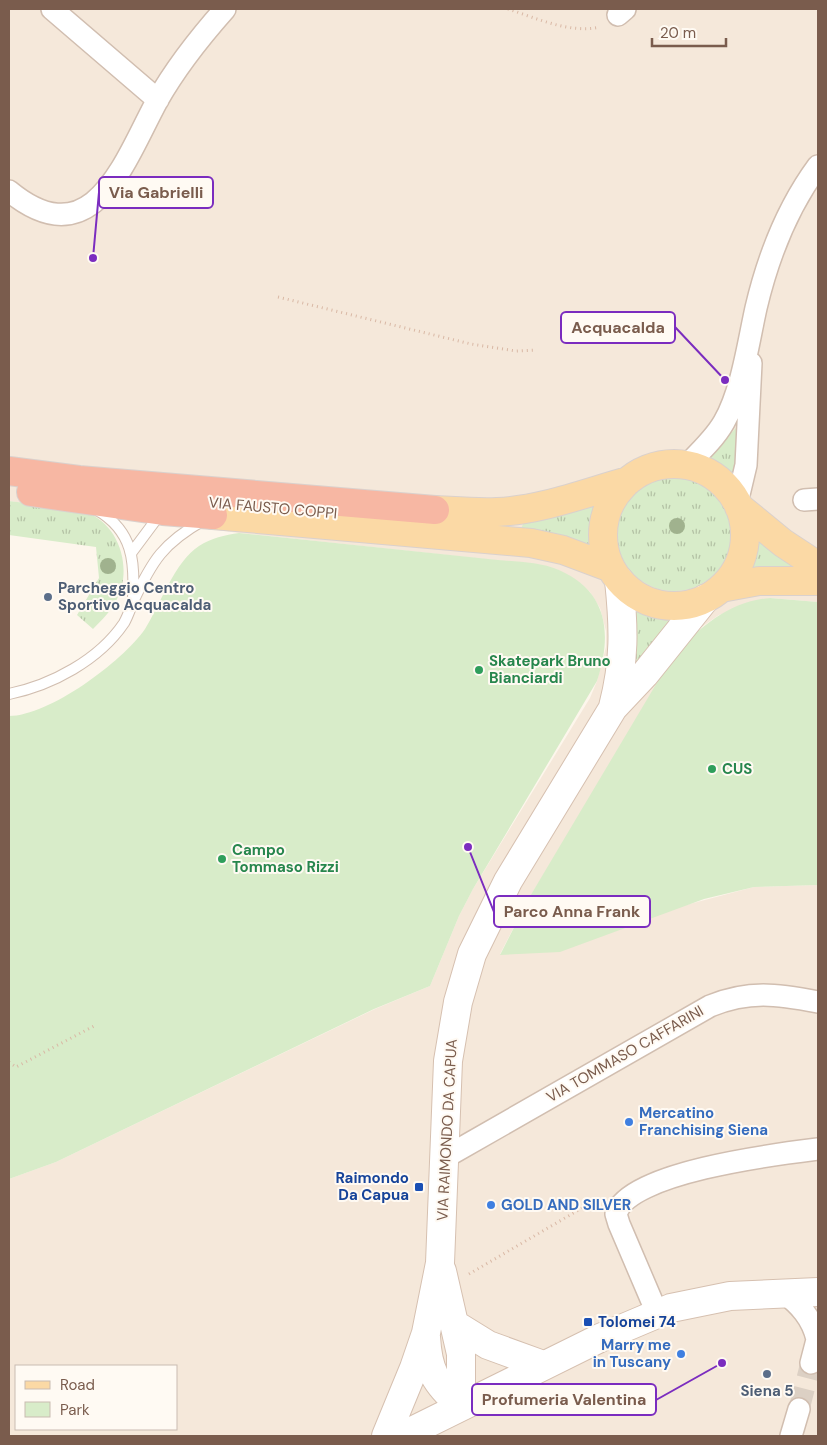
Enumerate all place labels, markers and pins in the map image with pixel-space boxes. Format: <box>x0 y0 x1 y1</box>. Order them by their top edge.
callout: Via Gabrielli <box>99 177 213 208</box>
callout: Acquacalda <box>561 312 675 343</box>
place label: Parcheggio Centro Sportivo Acquacalda <box>58 578 211 615</box>
marker: Parcheggio Centro Sportivo Acquacalda <box>42 591 54 603</box>
place label: Skatepark Bruno Bianciardi <box>489 651 611 688</box>
marker: Skatepark Bruno Bianciardi <box>473 664 485 676</box>
place label: CUS <box>722 759 752 779</box>
marker: CUS <box>706 763 718 775</box>
place label: Campo Tommaso Rizzi <box>232 840 339 877</box>
marker: Campo Tommaso Rizzi <box>216 853 228 865</box>
callout: Parco Anna Frank <box>494 896 650 927</box>
place label: Mercatino Franchising Siena <box>639 1103 768 1140</box>
marker: Mercatino Franchising Siena <box>623 1116 635 1128</box>
place label: Raimondo Da Capua <box>335 1168 409 1205</box>
marker: Raimondo Da Capua <box>413 1181 425 1193</box>
place label: GOLD AND SILVER <box>501 1195 631 1215</box>
marker: GOLD AND SILVER <box>485 1199 497 1211</box>
place label: Tolomei 74 <box>598 1312 676 1332</box>
marker: Tolomei 74 <box>582 1316 594 1328</box>
place label: Marry me in Tuscany <box>593 1335 671 1372</box>
marker: Marry me in Tuscany <box>675 1348 687 1360</box>
marker: Siena 5 <box>761 1368 773 1380</box>
place label: Siena 5 <box>740 1381 794 1401</box>
callout: Profumeria Valentina <box>472 1384 656 1415</box>

